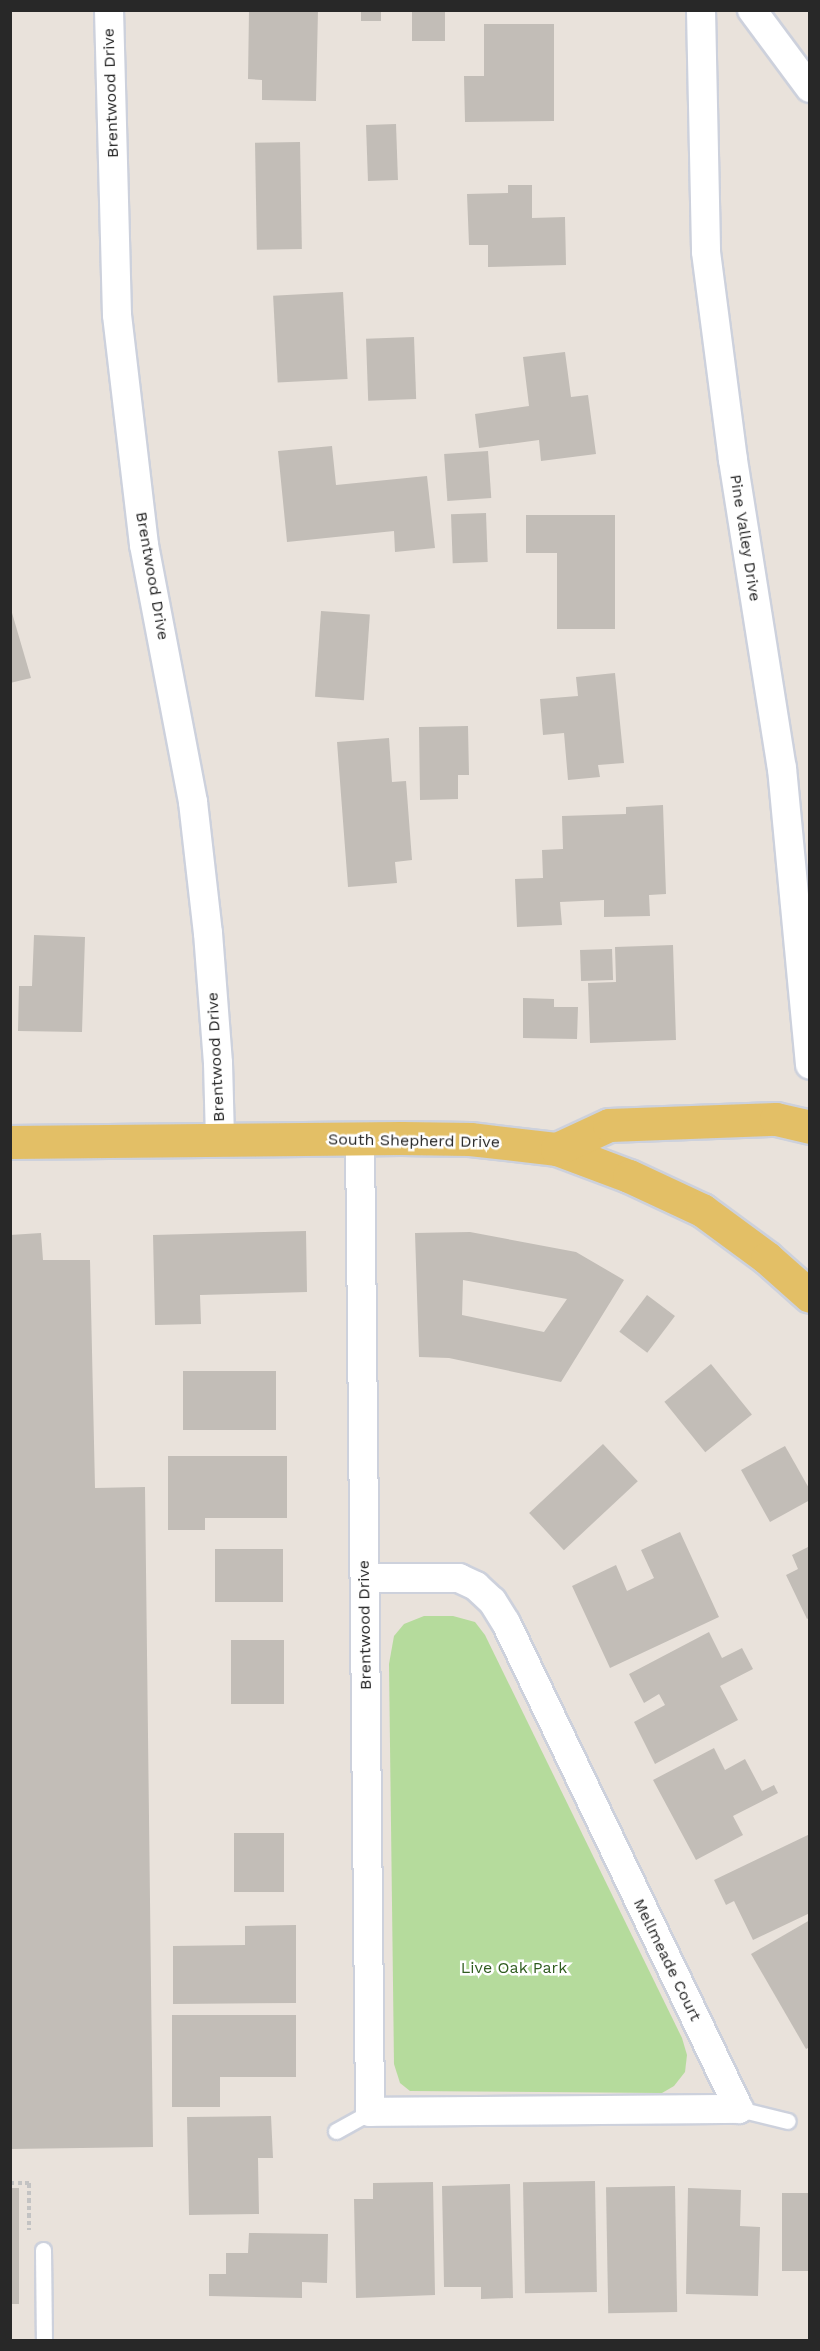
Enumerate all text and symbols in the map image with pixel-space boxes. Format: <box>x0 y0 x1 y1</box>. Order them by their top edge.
street label: Brentwood Drive <box>99 28 123 158</box>
street label: Pine Valley Drive <box>725 473 765 603</box>
street label: Brentwood Drive <box>131 510 173 642</box>
street label: Brentwood Drive <box>203 992 229 1122</box>
street label: South Shepherd Drive <box>328 1130 500 1152</box>
street label: Brentwood Drive <box>354 1560 376 1690</box>
street label: Mellmeade Court <box>629 1896 705 2024</box>
park label: Live Oak Park <box>461 1958 567 1978</box>

